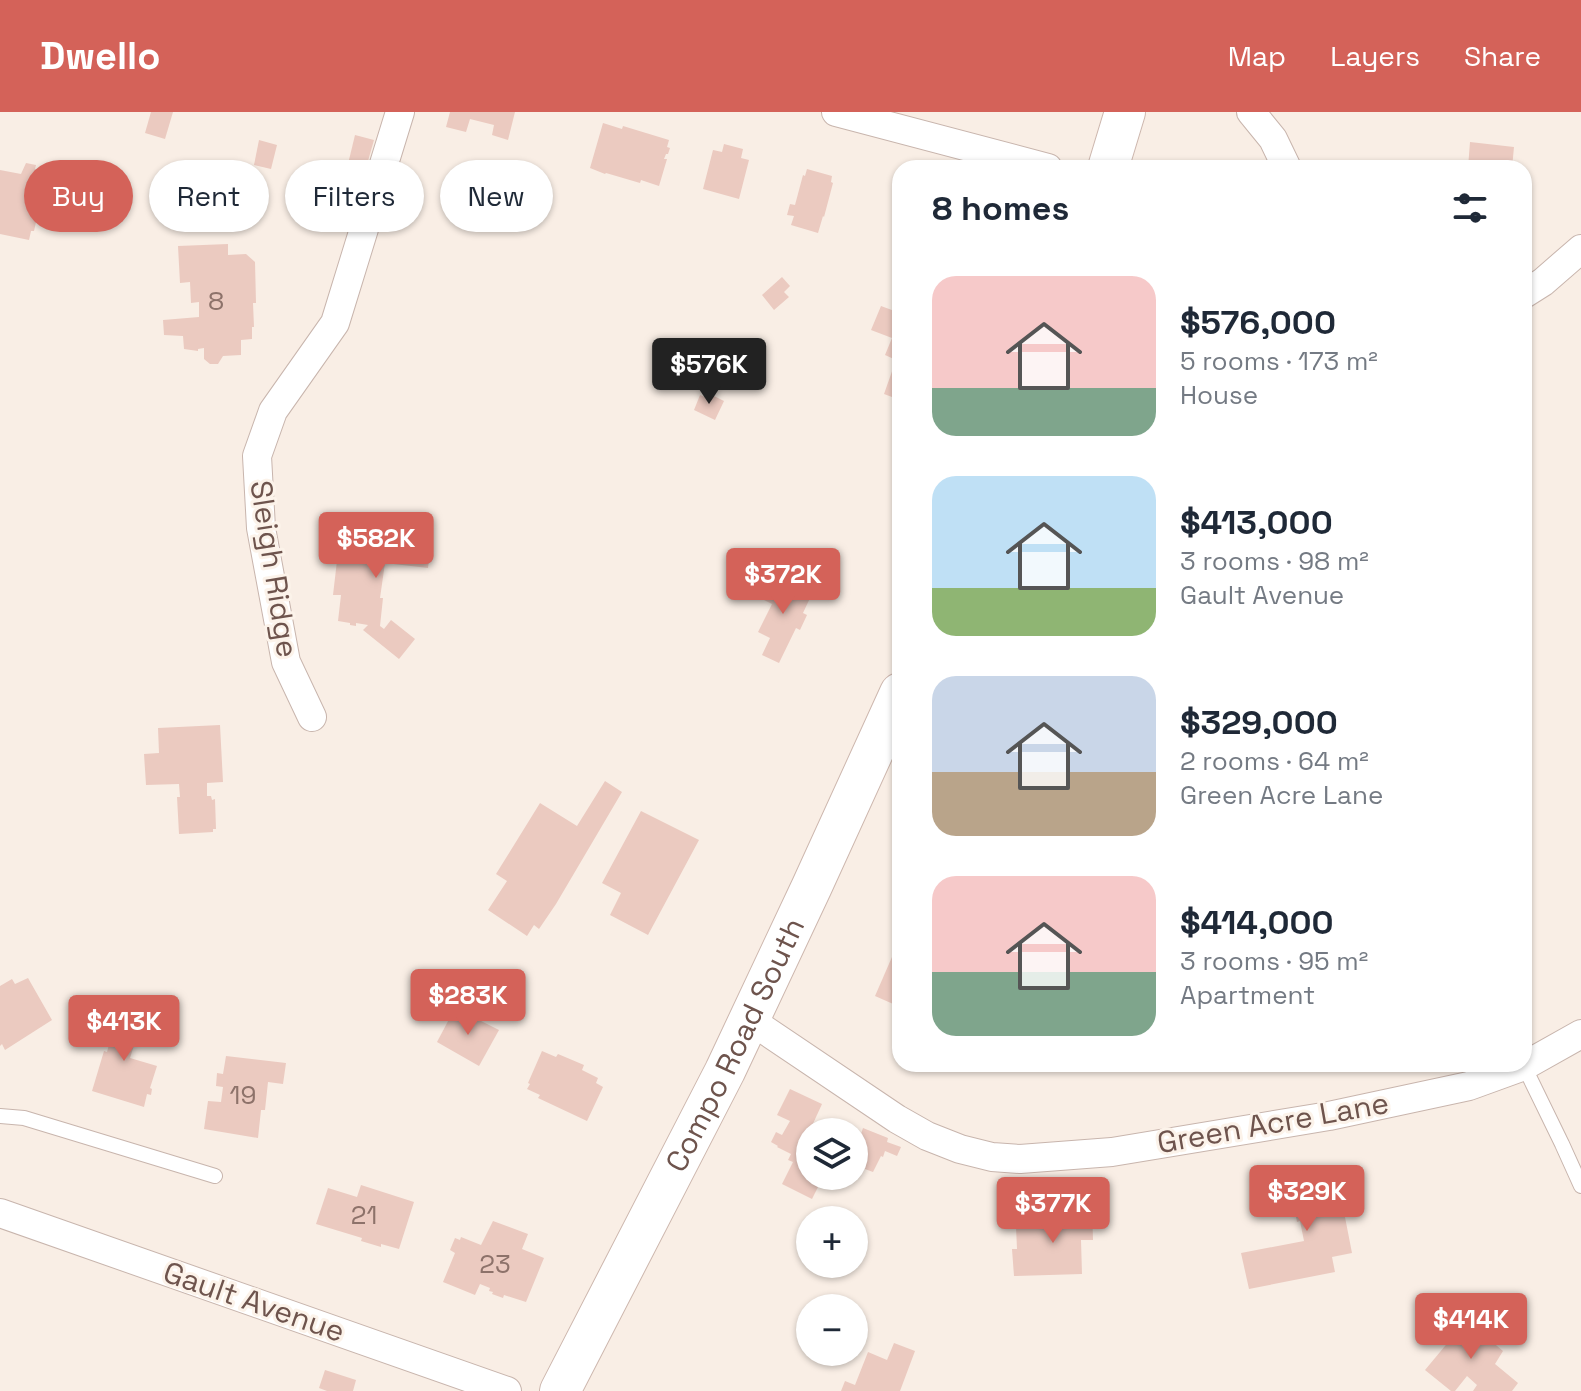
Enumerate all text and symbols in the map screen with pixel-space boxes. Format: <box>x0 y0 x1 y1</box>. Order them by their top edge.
text: Dwello <box>40 32 160 80</box>
text: Map <box>1228 38 1286 74</box>
text: Layers <box>1330 38 1420 74</box>
text: Share <box>1464 38 1541 74</box>
chip: Buy <box>24 160 133 232</box>
chip: Rent <box>149 160 269 232</box>
chip: Filters <box>285 160 424 232</box>
chip: New <box>440 160 553 232</box>
icon: filters <box>1448 186 1492 230</box>
text: 8 homes <box>932 187 1069 230</box>
house number: 8 <box>208 284 224 318</box>
text: $576,000 <box>1180 301 1336 344</box>
icon: home <box>996 308 1092 404</box>
pin: $576K <box>653 338 765 406</box>
text: 5 rooms · 173 m² <box>1180 344 1378 378</box>
text: $576K <box>670 347 748 381</box>
text: House <box>1180 378 1258 412</box>
street label: Sleigh Ridge <box>241 478 308 660</box>
text: $413,000 <box>1180 501 1333 544</box>
icon: home <box>996 508 1092 604</box>
pin: $582K <box>320 512 432 580</box>
text: $582K <box>337 521 415 555</box>
text: 3 rooms · 98 m² <box>1180 544 1369 578</box>
pin: $372K <box>727 548 839 616</box>
text: $372K <box>744 557 822 591</box>
text: Gault Avenue <box>1180 578 1344 612</box>
text: $329,000 <box>1180 701 1338 744</box>
icon: home <box>996 708 1092 804</box>
text: 2 rooms · 64 m² <box>1180 744 1369 778</box>
text: Green Acre Lane <box>1180 778 1383 812</box>
text: $414,000 <box>1180 901 1334 944</box>
icon: home <box>996 908 1092 1004</box>
street label: Compo Road South <box>656 911 813 1178</box>
text: 3 rooms · 95 m² <box>1180 944 1368 978</box>
pin: $283K <box>412 969 524 1037</box>
text: $283K <box>429 978 507 1012</box>
text: Apartment <box>1180 978 1315 1012</box>
pin: $413K <box>68 995 180 1063</box>
text: $413K <box>86 1004 162 1038</box>
house number: 19 <box>230 1078 256 1112</box>
street label: Green Acre Lane <box>1154 1083 1392 1162</box>
map controls <box>796 1118 868 1366</box>
button: layers <box>796 1118 868 1190</box>
pin: $329K <box>1251 1165 1363 1233</box>
text: $329K <box>1267 1174 1347 1208</box>
pin: $377K <box>997 1177 1109 1245</box>
text: $377K <box>1015 1186 1091 1220</box>
house number: 21 <box>351 1198 377 1232</box>
button: + <box>796 1206 868 1278</box>
house number: 23 <box>479 1247 511 1281</box>
street label: Gault Avenue <box>158 1252 350 1351</box>
pin: $414K <box>1415 1293 1527 1361</box>
button: − <box>796 1294 868 1366</box>
text: $414K <box>1433 1302 1509 1336</box>

